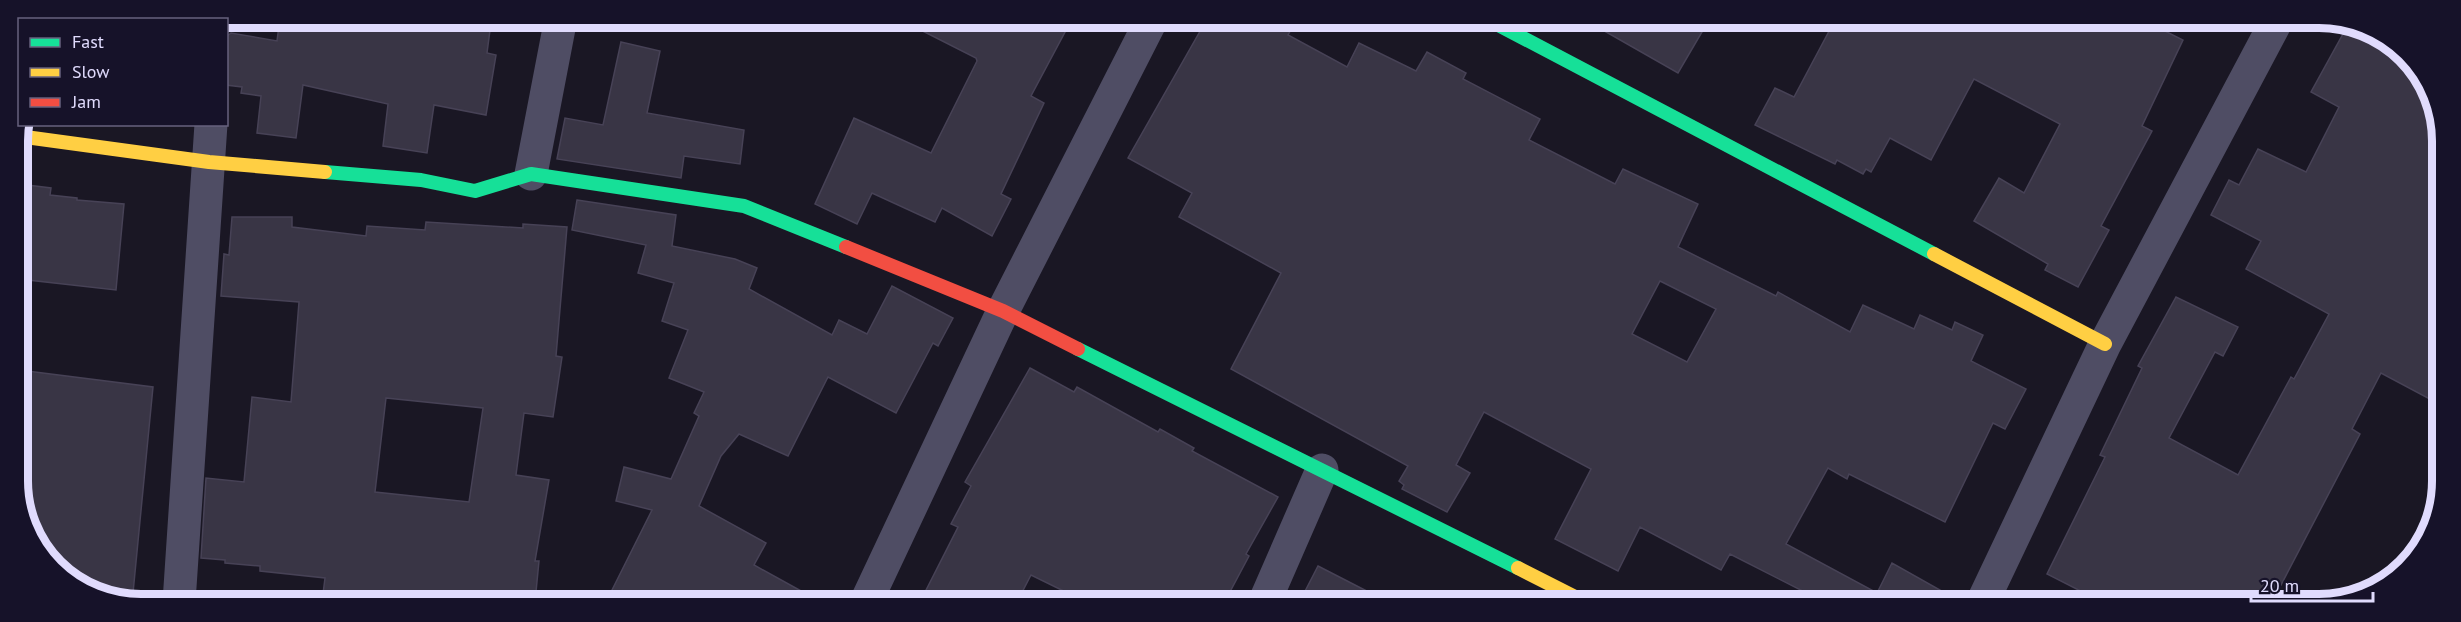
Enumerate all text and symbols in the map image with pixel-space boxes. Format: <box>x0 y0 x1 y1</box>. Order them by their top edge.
legend <box>18 18 228 126</box>
text: Fast <box>72 30 104 53</box>
text: Slow <box>72 60 110 83</box>
text: Jam <box>71 90 101 113</box>
scale bar <box>2251 565 2372 603</box>
text: 20 m <box>2260 574 2299 597</box>

